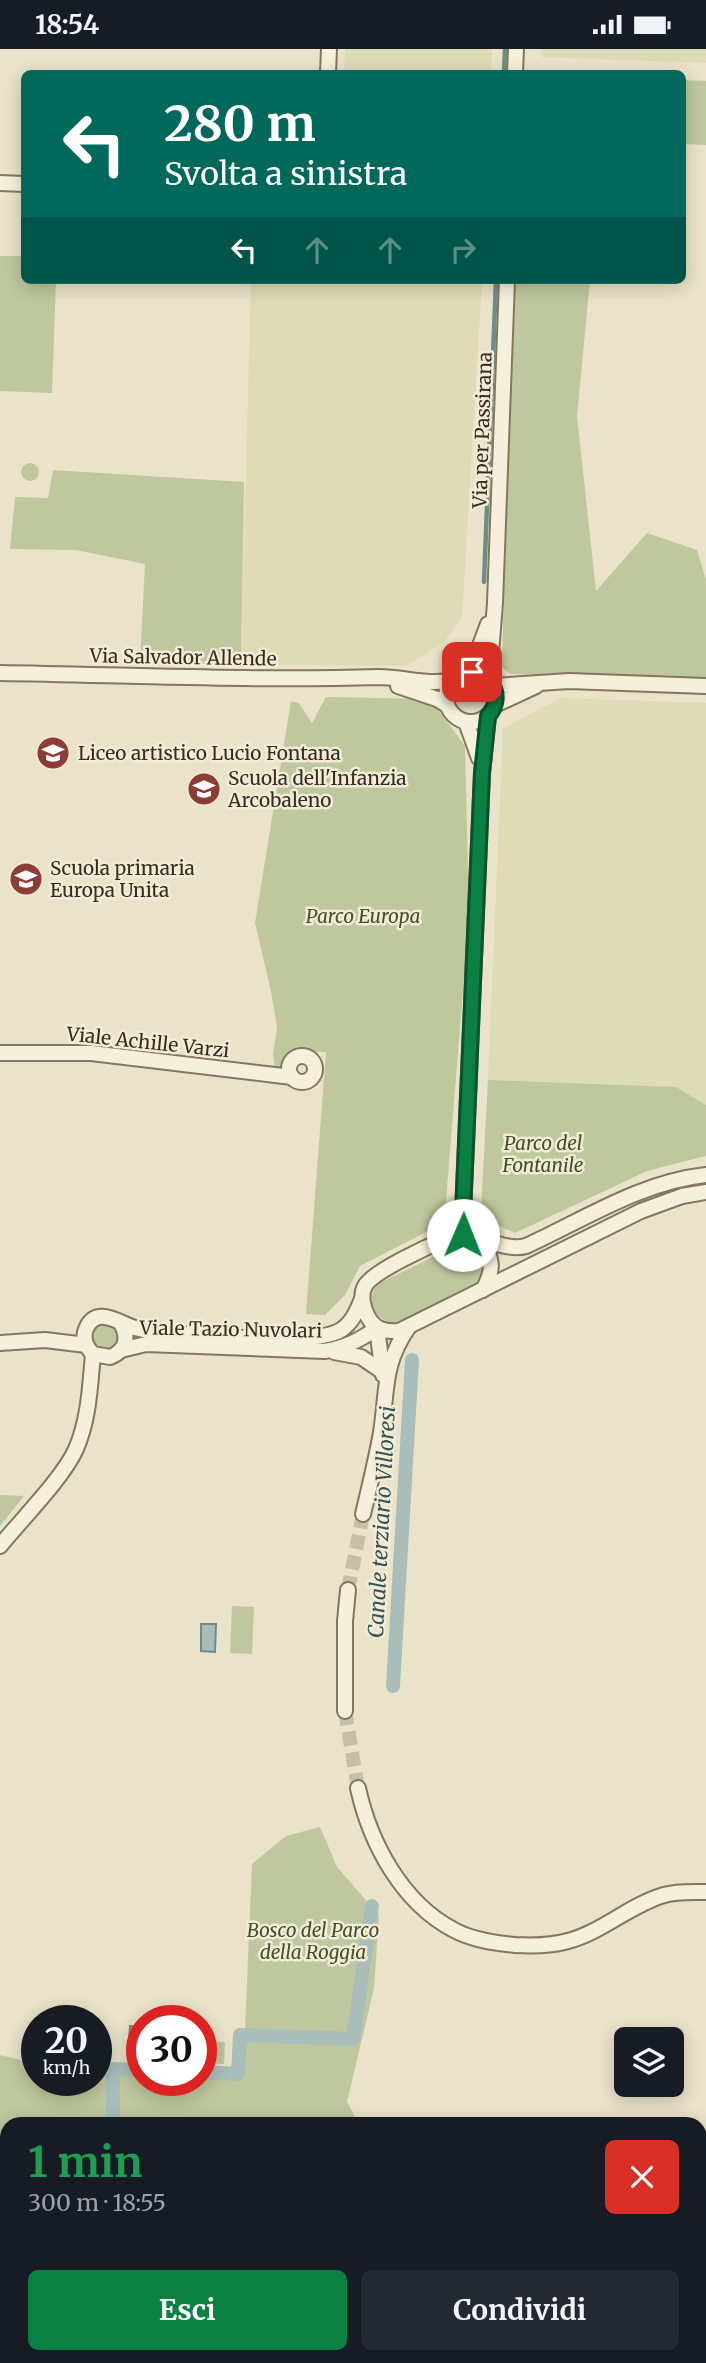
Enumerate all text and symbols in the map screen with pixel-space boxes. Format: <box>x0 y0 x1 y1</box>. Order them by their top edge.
text: 18:54 <box>35 8 99 41</box>
text: 280 m <box>164 93 316 154</box>
icon: left <box>49 98 140 189</box>
text: Svolta a sinistra <box>164 154 407 194</box>
icon: left <box>225 231 263 269</box>
icon: ahead <box>298 231 336 269</box>
icon: ahead <box>371 231 409 269</box>
icon: right <box>444 231 482 269</box>
street label: Via per Passirana <box>467 351 497 510</box>
pin <box>442 642 502 702</box>
street label: Via Salvador Allende <box>88 643 277 671</box>
icon: arrive <box>453 653 491 691</box>
school or university icon: Liceo artistico Lucio Fontana <box>34 734 72 772</box>
place label: Liceo artistico Lucio Fontana <box>78 741 341 765</box>
place label: Scuola dell'Infanzia Arcobaleno <box>227 766 406 812</box>
school or university icon: Scuola dell'Infanzia Arcobaleno <box>185 770 223 808</box>
place label: Scuola primaria Europa Unita <box>50 856 195 902</box>
school or university icon: Scuola primaria Europa Unita <box>7 860 45 898</box>
park label: Parco Europa <box>306 904 420 928</box>
street label: Viale Achille Varzi <box>64 1021 231 1062</box>
park label: Parco del Fontanile <box>502 1131 584 1177</box>
position arrow <box>426 1198 500 1272</box>
street label: Viale Tazio Nuvolari <box>138 1315 323 1343</box>
water label: Canale terziario Villoresi <box>362 1405 401 1639</box>
park label: Bosco del Parco della Roggia <box>247 1918 380 1964</box>
speed limit sign: 30 <box>126 2005 217 2096</box>
text: 20 <box>45 2019 88 2063</box>
map controls <box>614 2027 684 2097</box>
button: layers <box>614 2027 684 2097</box>
text: km/h <box>43 2056 90 2079</box>
text: 1 min <box>28 2136 142 2188</box>
button: close <box>605 2140 679 2214</box>
text: 300 m · 18:55 <box>28 2188 166 2217</box>
button: Esci <box>28 2270 347 2350</box>
button: Condividi <box>361 2270 679 2350</box>

